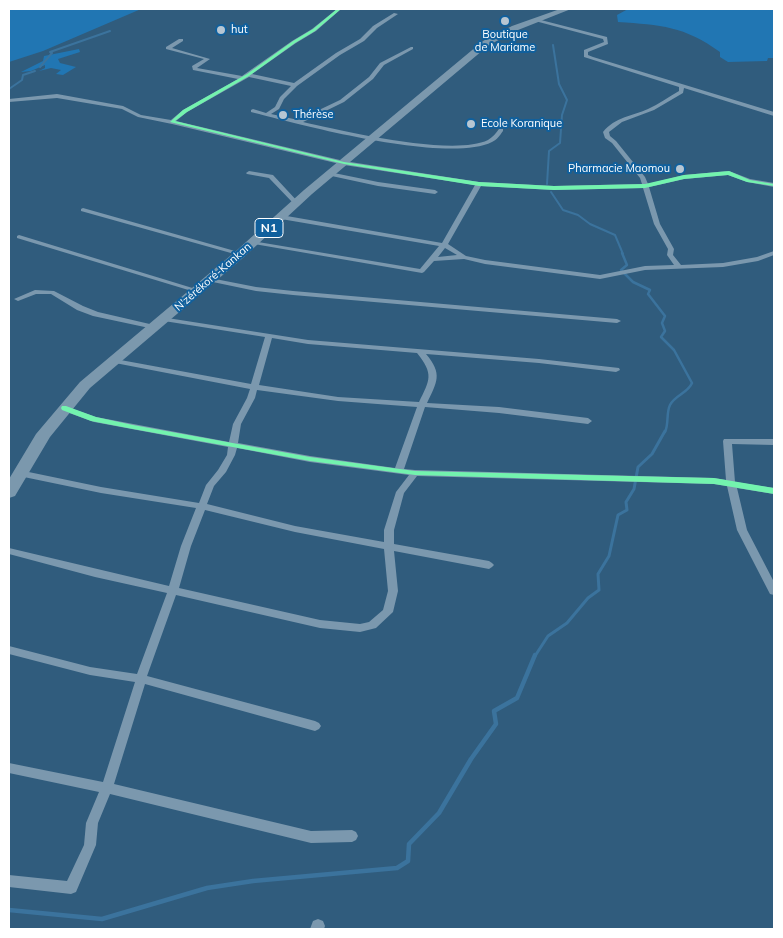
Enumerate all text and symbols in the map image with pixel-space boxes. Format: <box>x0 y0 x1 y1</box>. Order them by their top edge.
marker: Boutique de Mariame <box>499 15 511 27</box>
place label: hut <box>231 23 248 37</box>
marker: hut <box>215 24 227 36</box>
place label: Boutique de Mariame <box>475 28 535 54</box>
place label: Thérèse <box>293 108 333 122</box>
marker: Thérèse <box>277 109 289 121</box>
place label: Ecole Koranique <box>481 117 562 131</box>
marker: Ecole Koranique <box>465 118 477 130</box>
place label: Pharmacie Maomou <box>568 162 670 176</box>
marker: Pharmacie Maomou <box>674 163 686 175</box>
road number: N1 <box>255 218 283 238</box>
street label: N'zérékoré-Kankan <box>172 240 254 314</box>

